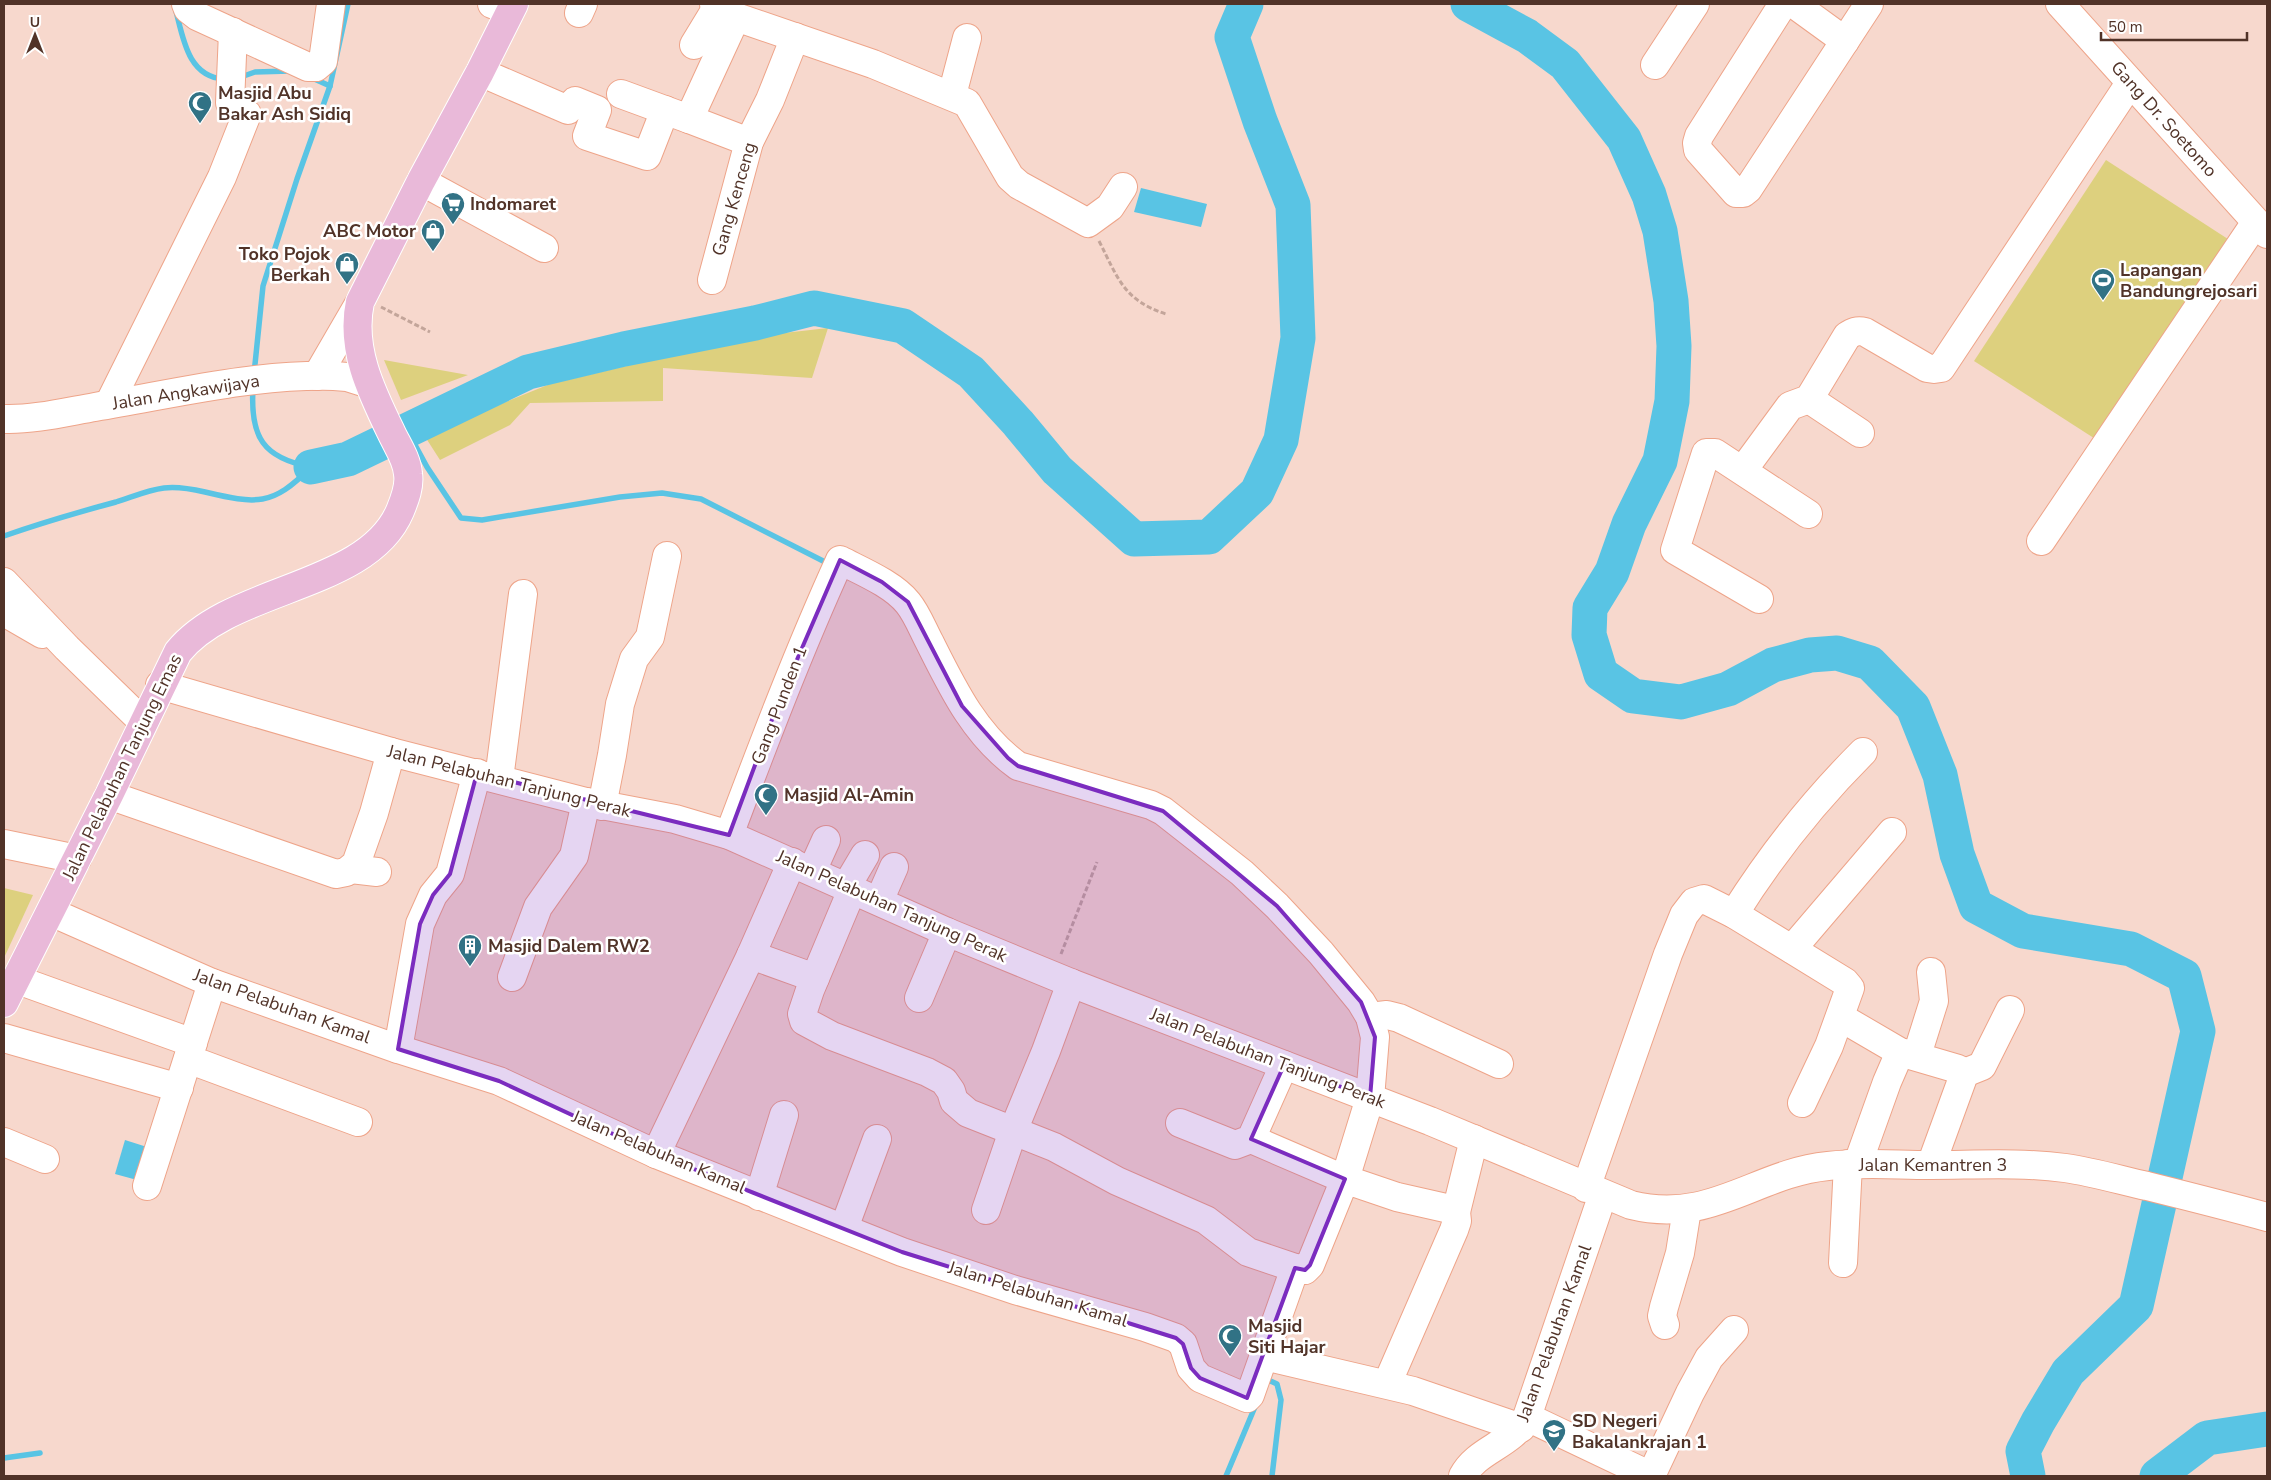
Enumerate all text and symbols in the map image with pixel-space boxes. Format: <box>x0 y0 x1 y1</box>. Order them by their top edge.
north arrow <box>10 10 60 60</box>
scale bar <box>2101 10 2247 42</box>
text: U <box>30 13 40 32</box>
text: 50 m <box>2108 17 2143 37</box>
street label: Gang Dr. Soetomo <box>2105 56 2223 182</box>
place label: Masjid Abu Bakar Ash Sidiq <box>218 81 351 126</box>
mosque icon: Masjid Abu Bakar Ash Sidiq <box>187 90 213 124</box>
street label: Gang Kenceng <box>706 139 762 259</box>
supermarket icon: Indomaret <box>440 191 466 225</box>
place label: Indomaret <box>470 192 556 216</box>
shop icon: ABC Motor <box>420 218 446 252</box>
place label: ABC Motor <box>323 219 416 243</box>
place label: Toko Pojok Berkah <box>239 242 330 287</box>
shop icon: Toko Pojok Berkah <box>334 251 360 285</box>
place label: Lapangan Bandungrejosari <box>2120 258 2257 303</box>
sports icon: Lapangan Bandungrejosari <box>2090 267 2116 301</box>
street label: Jalan Angkawijaya <box>110 368 261 416</box>
street label: Gang Punden 1 <box>745 642 813 768</box>
street label: Jalan Pelabuhan Tanjung Emas <box>56 650 187 885</box>
street label: Jalan Pelabuhan Tanjung Perak <box>384 739 634 823</box>
mosque icon: Masjid Al-Amin <box>753 782 779 816</box>
place label: Masjid Al-Amin <box>784 783 914 807</box>
street label: Jalan Pelabuhan Tanjung Perak <box>772 844 1012 968</box>
building icon: Masjid Dalem RW2 <box>457 933 483 967</box>
place label: Masjid Dalem RW2 <box>488 934 650 958</box>
street label: Jalan Pelabuhan Kamal <box>189 962 375 1049</box>
street label: Jalan Pelabuhan Tanjung Perak <box>1146 1002 1390 1114</box>
street label: Jalan Pelabuhan Kamal <box>567 1104 750 1200</box>
street label: Jalan Kemantren 3 <box>1858 1153 2007 1177</box>
street label: Jalan Pelabuhan Kamal <box>1510 1240 1597 1426</box>
street label: Jalan Pelabuhan Kamal <box>944 1255 1131 1333</box>
place label: Masjid Siti Hajar <box>1248 1314 1326 1359</box>
mosque icon: Masjid Siti Hajar <box>1217 1323 1243 1357</box>
place label: SD Negeri Bakalankrajan 1 <box>1572 1409 1707 1454</box>
school or university icon: SD Negeri Bakalankrajan 1 <box>1541 1418 1567 1452</box>

